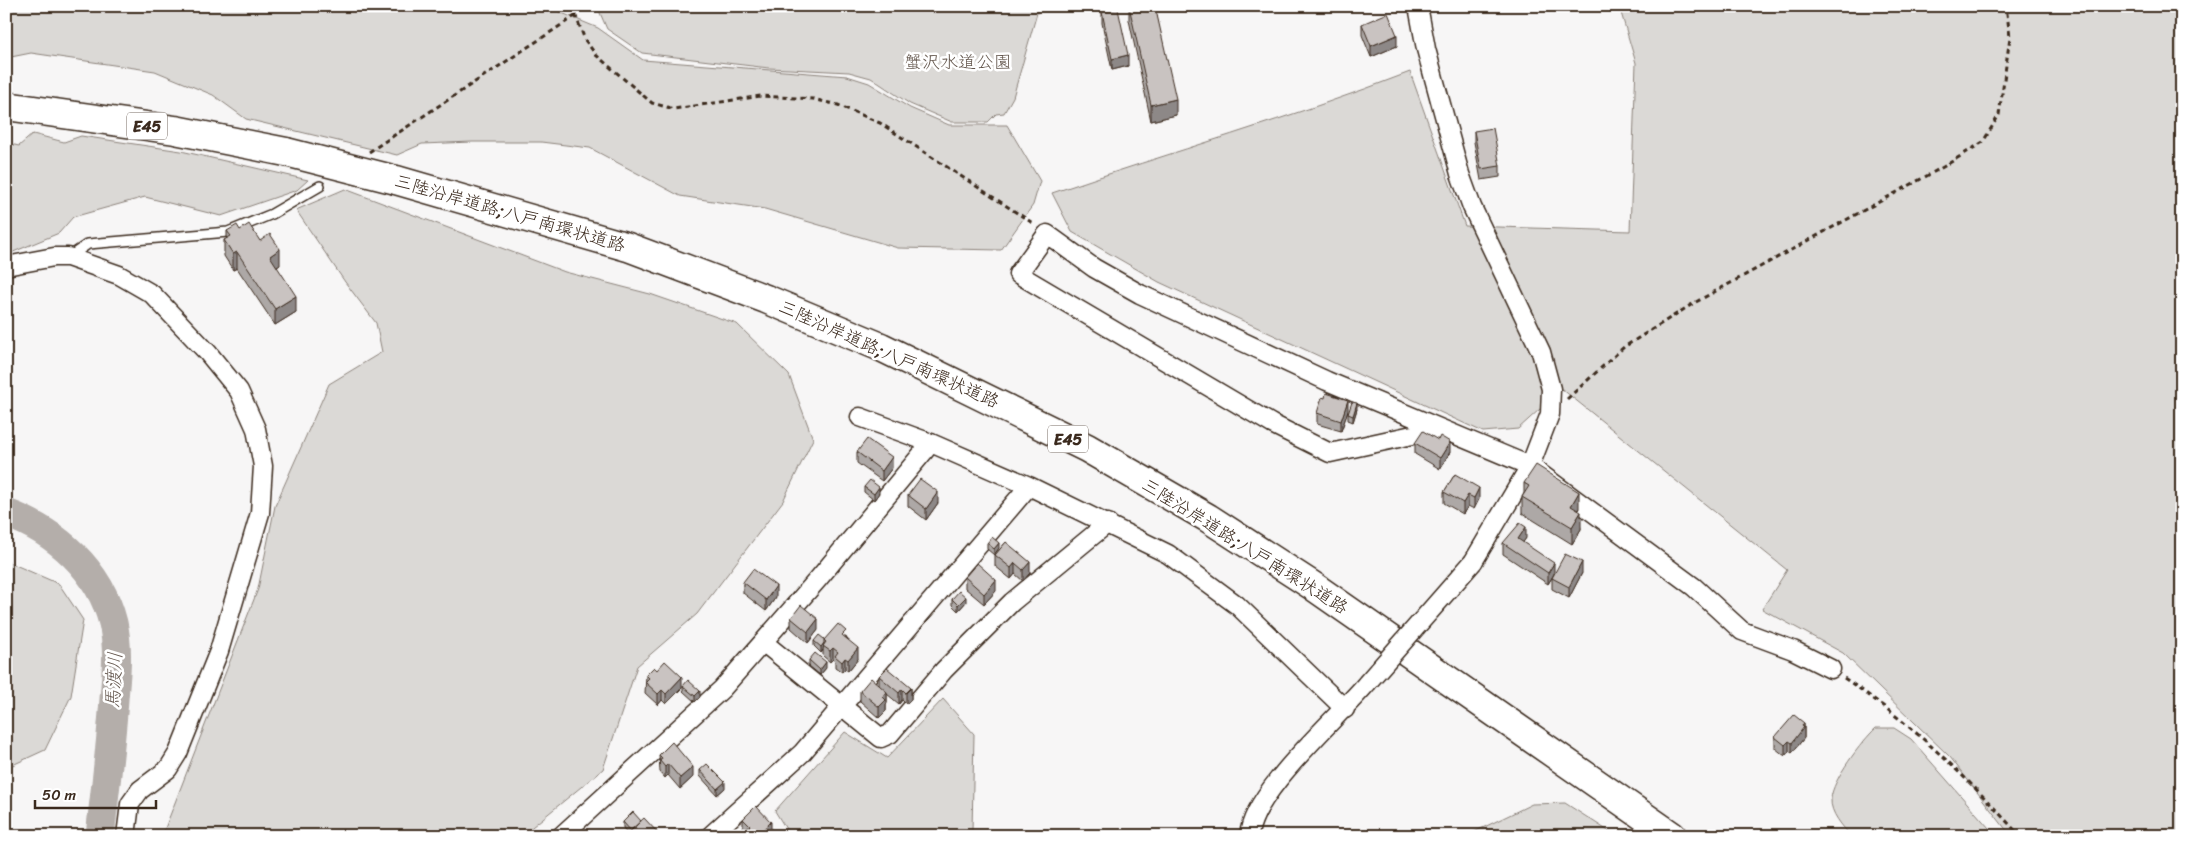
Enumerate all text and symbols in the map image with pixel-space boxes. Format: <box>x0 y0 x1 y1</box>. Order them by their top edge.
park label: 蟹沢水道公園 <box>904 46 1012 78</box>
road number: E45 <box>127 112 167 140</box>
street label: 三陸沿岸道路;八戸南環状道路 <box>391 165 629 261</box>
street label: 三陸沿岸道路;八戸南環状道路 <box>773 291 1005 417</box>
road number: E45 <box>1048 426 1088 452</box>
street label: 三陸沿岸道路;八戸南環状道路 <box>1135 469 1355 623</box>
water label: 馬渡川 <box>96 651 131 709</box>
scale bar <box>35 777 156 809</box>
text: 50 m <box>42 782 77 808</box>

